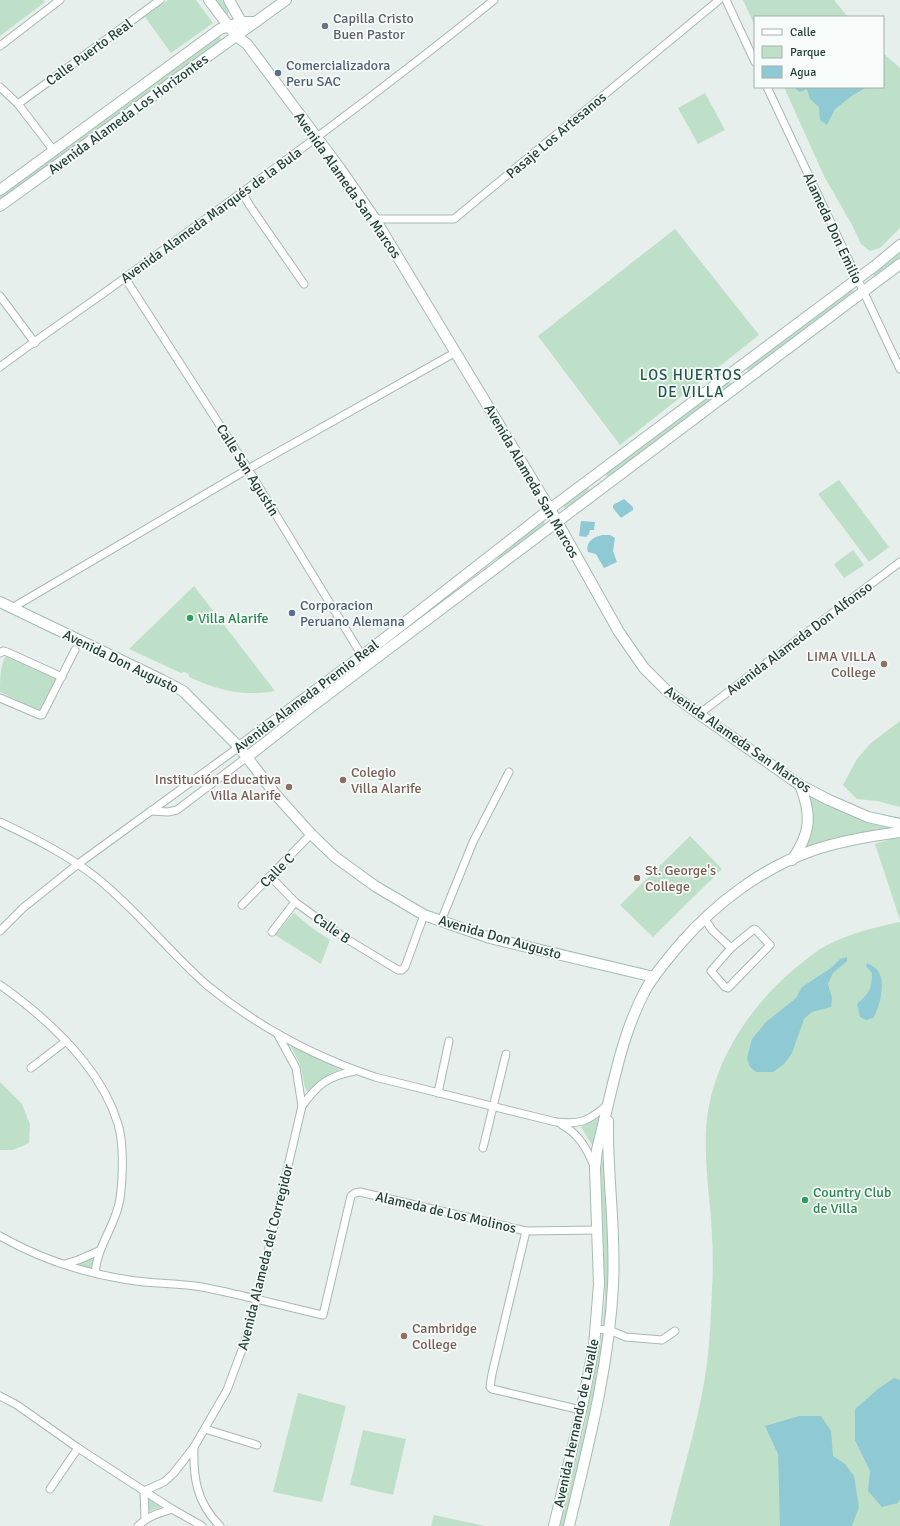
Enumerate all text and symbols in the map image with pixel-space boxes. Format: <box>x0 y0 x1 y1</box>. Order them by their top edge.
place label: Capilla Cristo Buen Pastor <box>333 10 414 43</box>
street label: Calle Puerto Real <box>43 15 136 90</box>
legend <box>754 16 884 88</box>
marker: Capilla Cristo Buen Pastor <box>320 21 330 31</box>
text: Calle <box>790 25 816 40</box>
text: Parque <box>790 45 826 60</box>
street label: Avenida Alameda Los Horizontes <box>45 50 212 178</box>
place label: Comercializadora Peru SAC <box>286 57 390 90</box>
text: Agua <box>790 65 816 80</box>
marker: Comercializadora Peru SAC <box>273 68 283 78</box>
street label: Pasaje Los Artesanos <box>503 89 610 182</box>
street label: Avenida Alameda San Marcos <box>291 109 405 262</box>
street label: Avenida Alameda Marqués de la Bula <box>117 144 305 287</box>
street label: Alameda Don Emilio <box>799 170 866 286</box>
district label: LOS HUERTOS DE VILLA <box>640 366 742 401</box>
street label: Avenida Alameda San Marcos <box>481 401 583 561</box>
street label: Calle San Agustín <box>213 421 283 519</box>
street label: Avenida Alameda Don Alfonso <box>723 578 876 699</box>
place label: Corporacion Peruano Alemana <box>300 597 405 630</box>
marker: Corporacion Peruano Alemana <box>287 608 297 618</box>
place label: Villa Alarife <box>198 610 268 627</box>
marker: Villa Alarife <box>185 613 195 623</box>
street label: Avenida Don Augusto <box>60 626 182 697</box>
street label: Avenida Alameda Premio Real <box>230 636 382 757</box>
place label: LIMA VILLA College <box>807 648 876 681</box>
marker: LIMA VILLA College <box>879 659 889 669</box>
street label: Avenida Alameda San Marcos <box>661 682 814 796</box>
place label: Colegio Villa Alarife <box>351 764 421 797</box>
place label: Institución Educativa Villa Alarife <box>155 771 281 804</box>
marker: Colegio Villa Alarife <box>338 775 348 785</box>
marker: Institución Educativa Villa Alarife <box>284 782 294 792</box>
street label: Calle C <box>257 850 298 891</box>
place label: St. George's College <box>645 862 716 895</box>
marker: St. George's College <box>632 873 642 883</box>
street label: Calle B <box>310 909 354 947</box>
street label: Avenida Don Augusto <box>437 912 563 963</box>
street label: Avenida Alameda del Corregidor <box>234 1161 297 1352</box>
place label: Country Club de Villa <box>813 1184 891 1217</box>
street label: Alameda de Los Molinos <box>374 1188 518 1237</box>
marker: Country Club de Villa <box>800 1195 810 1205</box>
place label: Cambridge College <box>412 1320 477 1353</box>
marker: Cambridge College <box>399 1331 409 1341</box>
street label: Avenida Hernando de Lavalle <box>550 1337 603 1509</box>

